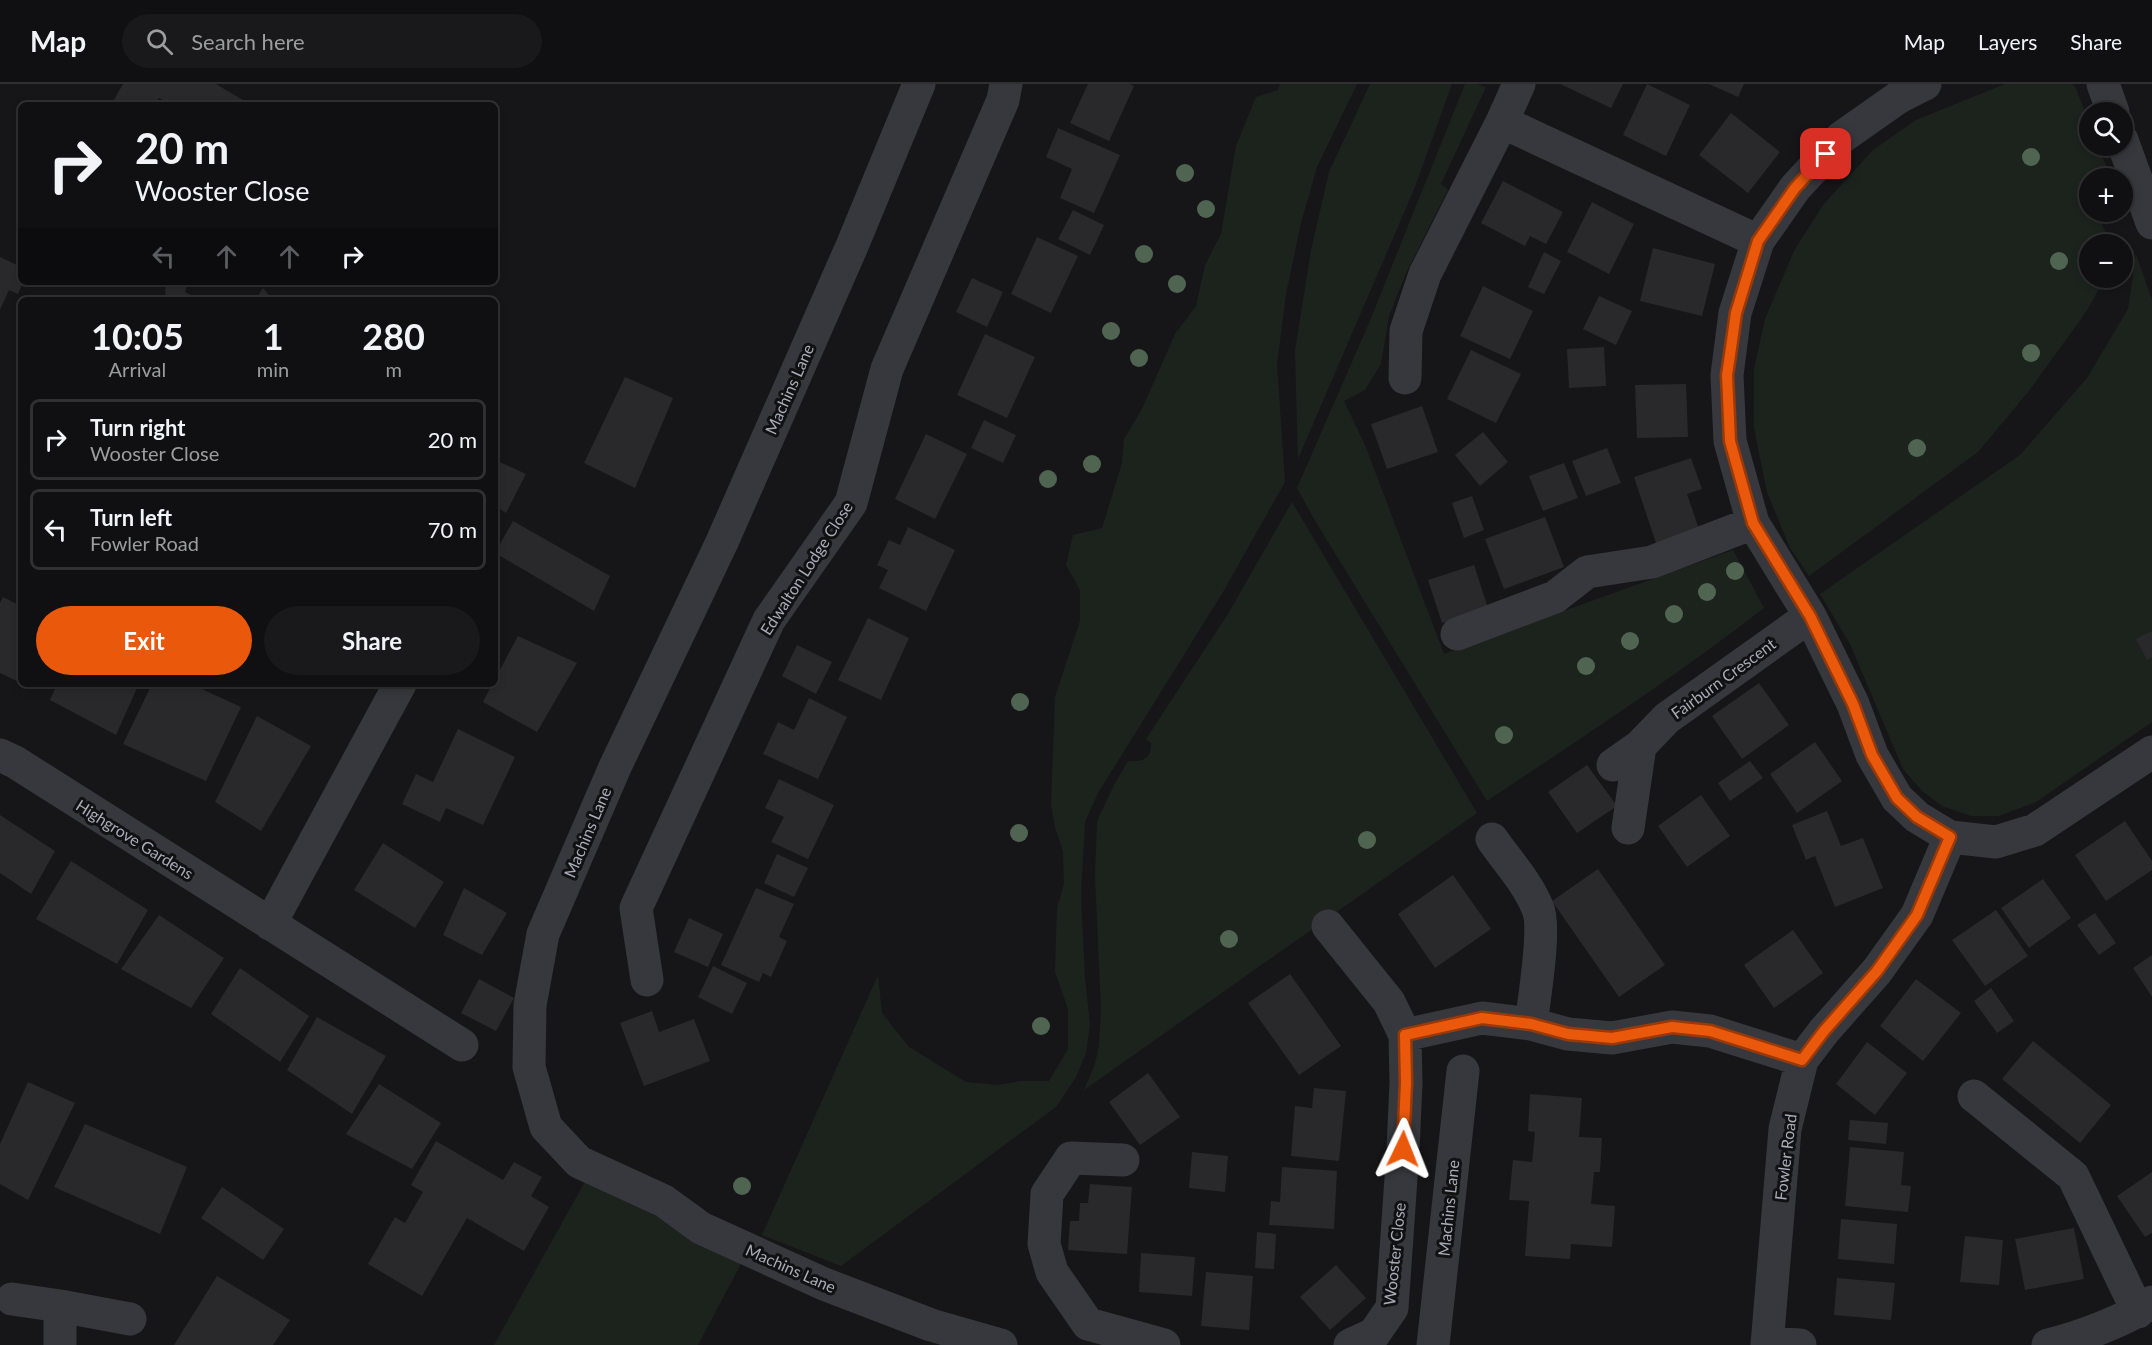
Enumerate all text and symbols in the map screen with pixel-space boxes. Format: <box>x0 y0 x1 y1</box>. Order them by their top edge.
search box <box>122 14 542 68</box>
text: Map <box>30 24 86 58</box>
icon: search <box>143 25 176 58</box>
text: Search here <box>191 28 305 55</box>
text: Map <box>1904 29 1945 54</box>
text: Layers <box>1978 29 2037 54</box>
text: Share <box>2070 29 2122 54</box>
map controls <box>2079 102 2133 288</box>
button: search <box>2079 102 2133 156</box>
text: 20 m <box>135 123 229 173</box>
icon: right <box>36 126 114 204</box>
pin <box>1800 128 1851 179</box>
icon: arrive <box>1809 137 1842 170</box>
button: + <box>2079 168 2133 222</box>
text: Wooster Close <box>135 174 309 207</box>
button: − <box>2079 234 2133 288</box>
icon: left <box>147 240 180 273</box>
icon: ahead <box>210 240 243 273</box>
icon: ahead <box>273 240 306 273</box>
icon: right <box>336 240 369 273</box>
text: 10:05 <box>91 314 184 358</box>
text: 1 <box>263 314 284 358</box>
text: 280 <box>362 314 425 358</box>
street label: Machins Lane <box>761 341 817 437</box>
text: Arrival <box>109 357 166 381</box>
text: min <box>257 357 289 381</box>
text: m <box>385 357 402 381</box>
text: Turn right <box>90 414 185 441</box>
icon: right <box>39 423 72 456</box>
text: 20 m <box>428 426 477 453</box>
text: Wooster Close <box>90 441 219 465</box>
street label: Edwalton Lodge Close <box>756 498 856 638</box>
text: Turn left <box>90 504 172 531</box>
icon: left <box>39 513 72 546</box>
text: 70 m <box>428 516 477 543</box>
text: Fowler Road <box>90 531 199 555</box>
button: Exit <box>36 606 252 675</box>
button: Share <box>264 606 480 675</box>
street label: Fairburn Crescent <box>1667 634 1779 722</box>
street label: Machins Lane <box>559 784 615 880</box>
street label: Highgrove Gardens <box>73 795 197 883</box>
street label: Fowler Road <box>1770 1113 1800 1201</box>
position arrow <box>1371 1117 1435 1181</box>
street label: Machins Lane <box>1434 1159 1462 1257</box>
street label: Wooster Close <box>1379 1202 1409 1306</box>
street label: Machins Lane <box>743 1240 839 1296</box>

